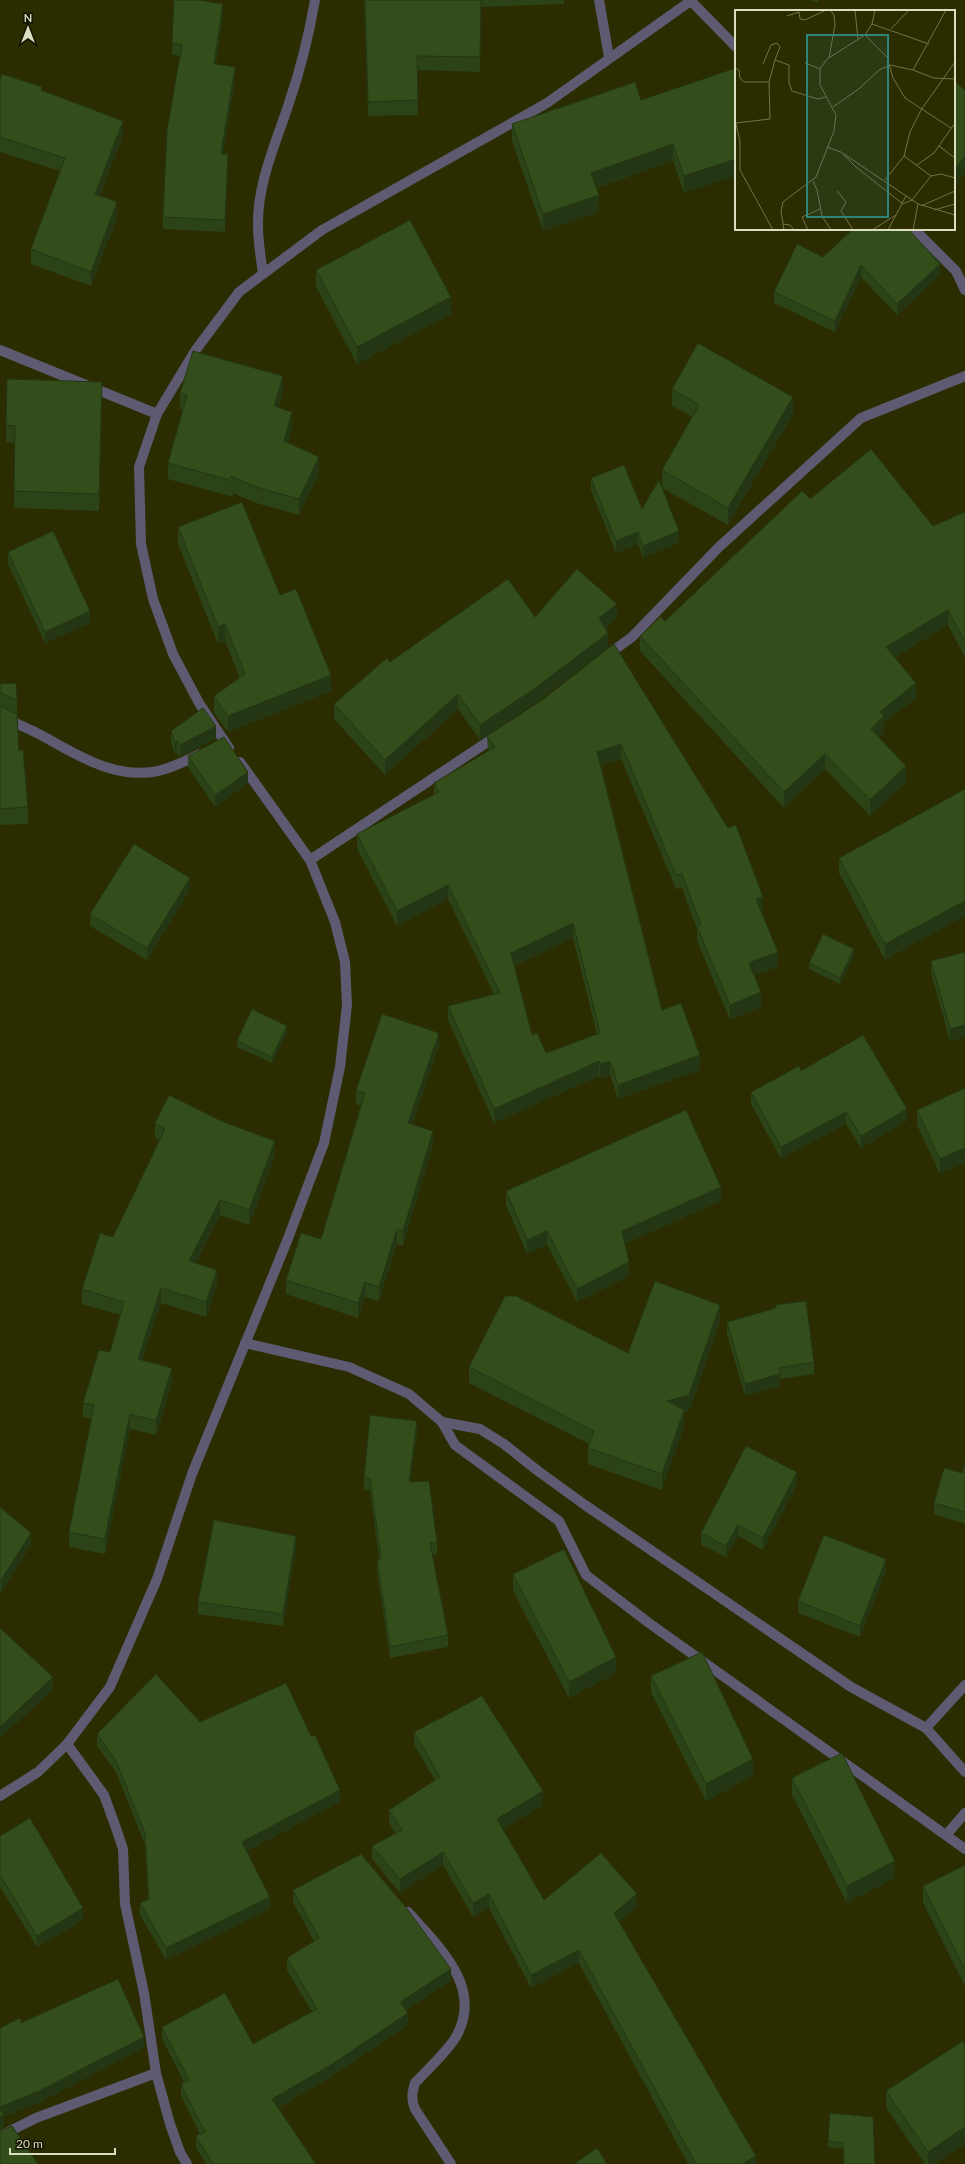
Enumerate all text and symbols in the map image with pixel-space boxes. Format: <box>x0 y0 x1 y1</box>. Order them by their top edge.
north arrow <box>8 8 48 48</box>
inset map <box>735 10 955 230</box>
text: N <box>24 11 32 24</box>
scale bar <box>10 2130 115 2156</box>
text: 20 m <box>16 2136 43 2151</box>

